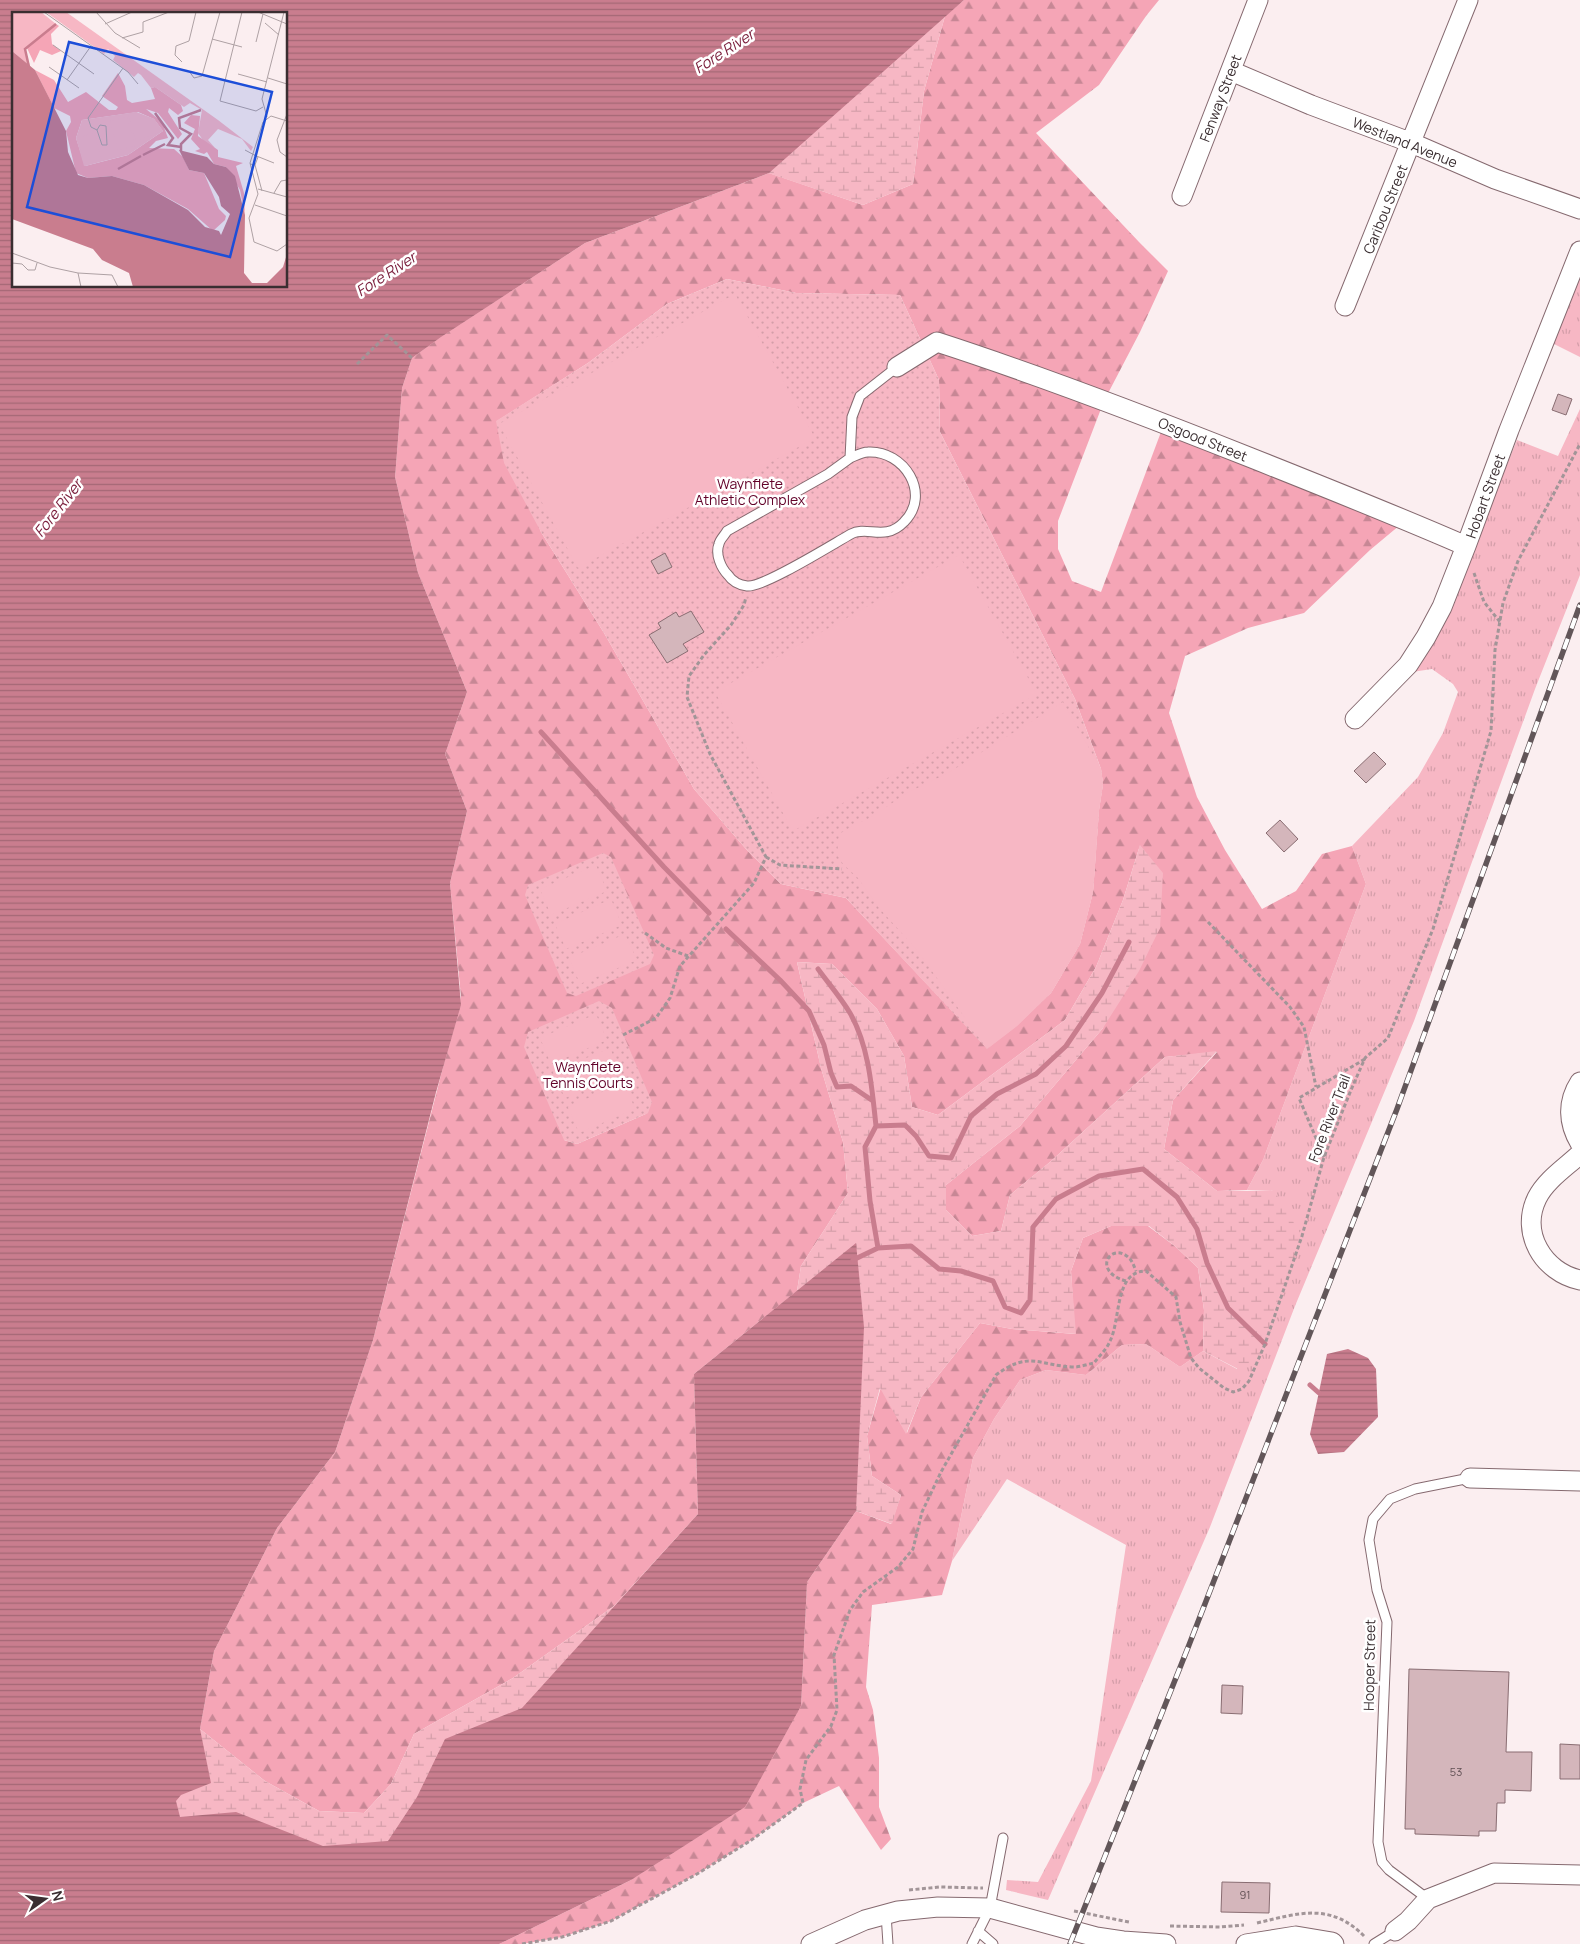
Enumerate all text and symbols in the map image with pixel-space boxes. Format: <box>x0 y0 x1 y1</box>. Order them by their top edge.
inset map <box>12 12 288 288</box>
water label: Fore River <box>690 22 760 78</box>
street label: Fenway Street <box>1195 51 1246 144</box>
street label: Westland Avenue <box>1350 112 1460 172</box>
street label: Caribou Street <box>1358 161 1412 257</box>
water label: Fore River <box>352 245 422 301</box>
street label: Osgood Street <box>1156 412 1251 466</box>
street label: Hobart Street <box>1461 451 1509 541</box>
water label: Fore River <box>29 473 89 541</box>
park label: Waynflete Athletic Complex <box>695 474 806 509</box>
park label: Waynflete Tennis Courts <box>543 1057 633 1092</box>
street label: Fore River Trail <box>1304 1071 1354 1165</box>
street label: Hooper Street <box>1359 1619 1379 1711</box>
house number: 53 <box>1450 1764 1462 1779</box>
north arrow <box>20 1874 70 1924</box>
house number: 91 <box>1239 1887 1251 1902</box>
text: N <box>48 1889 69 1903</box>

